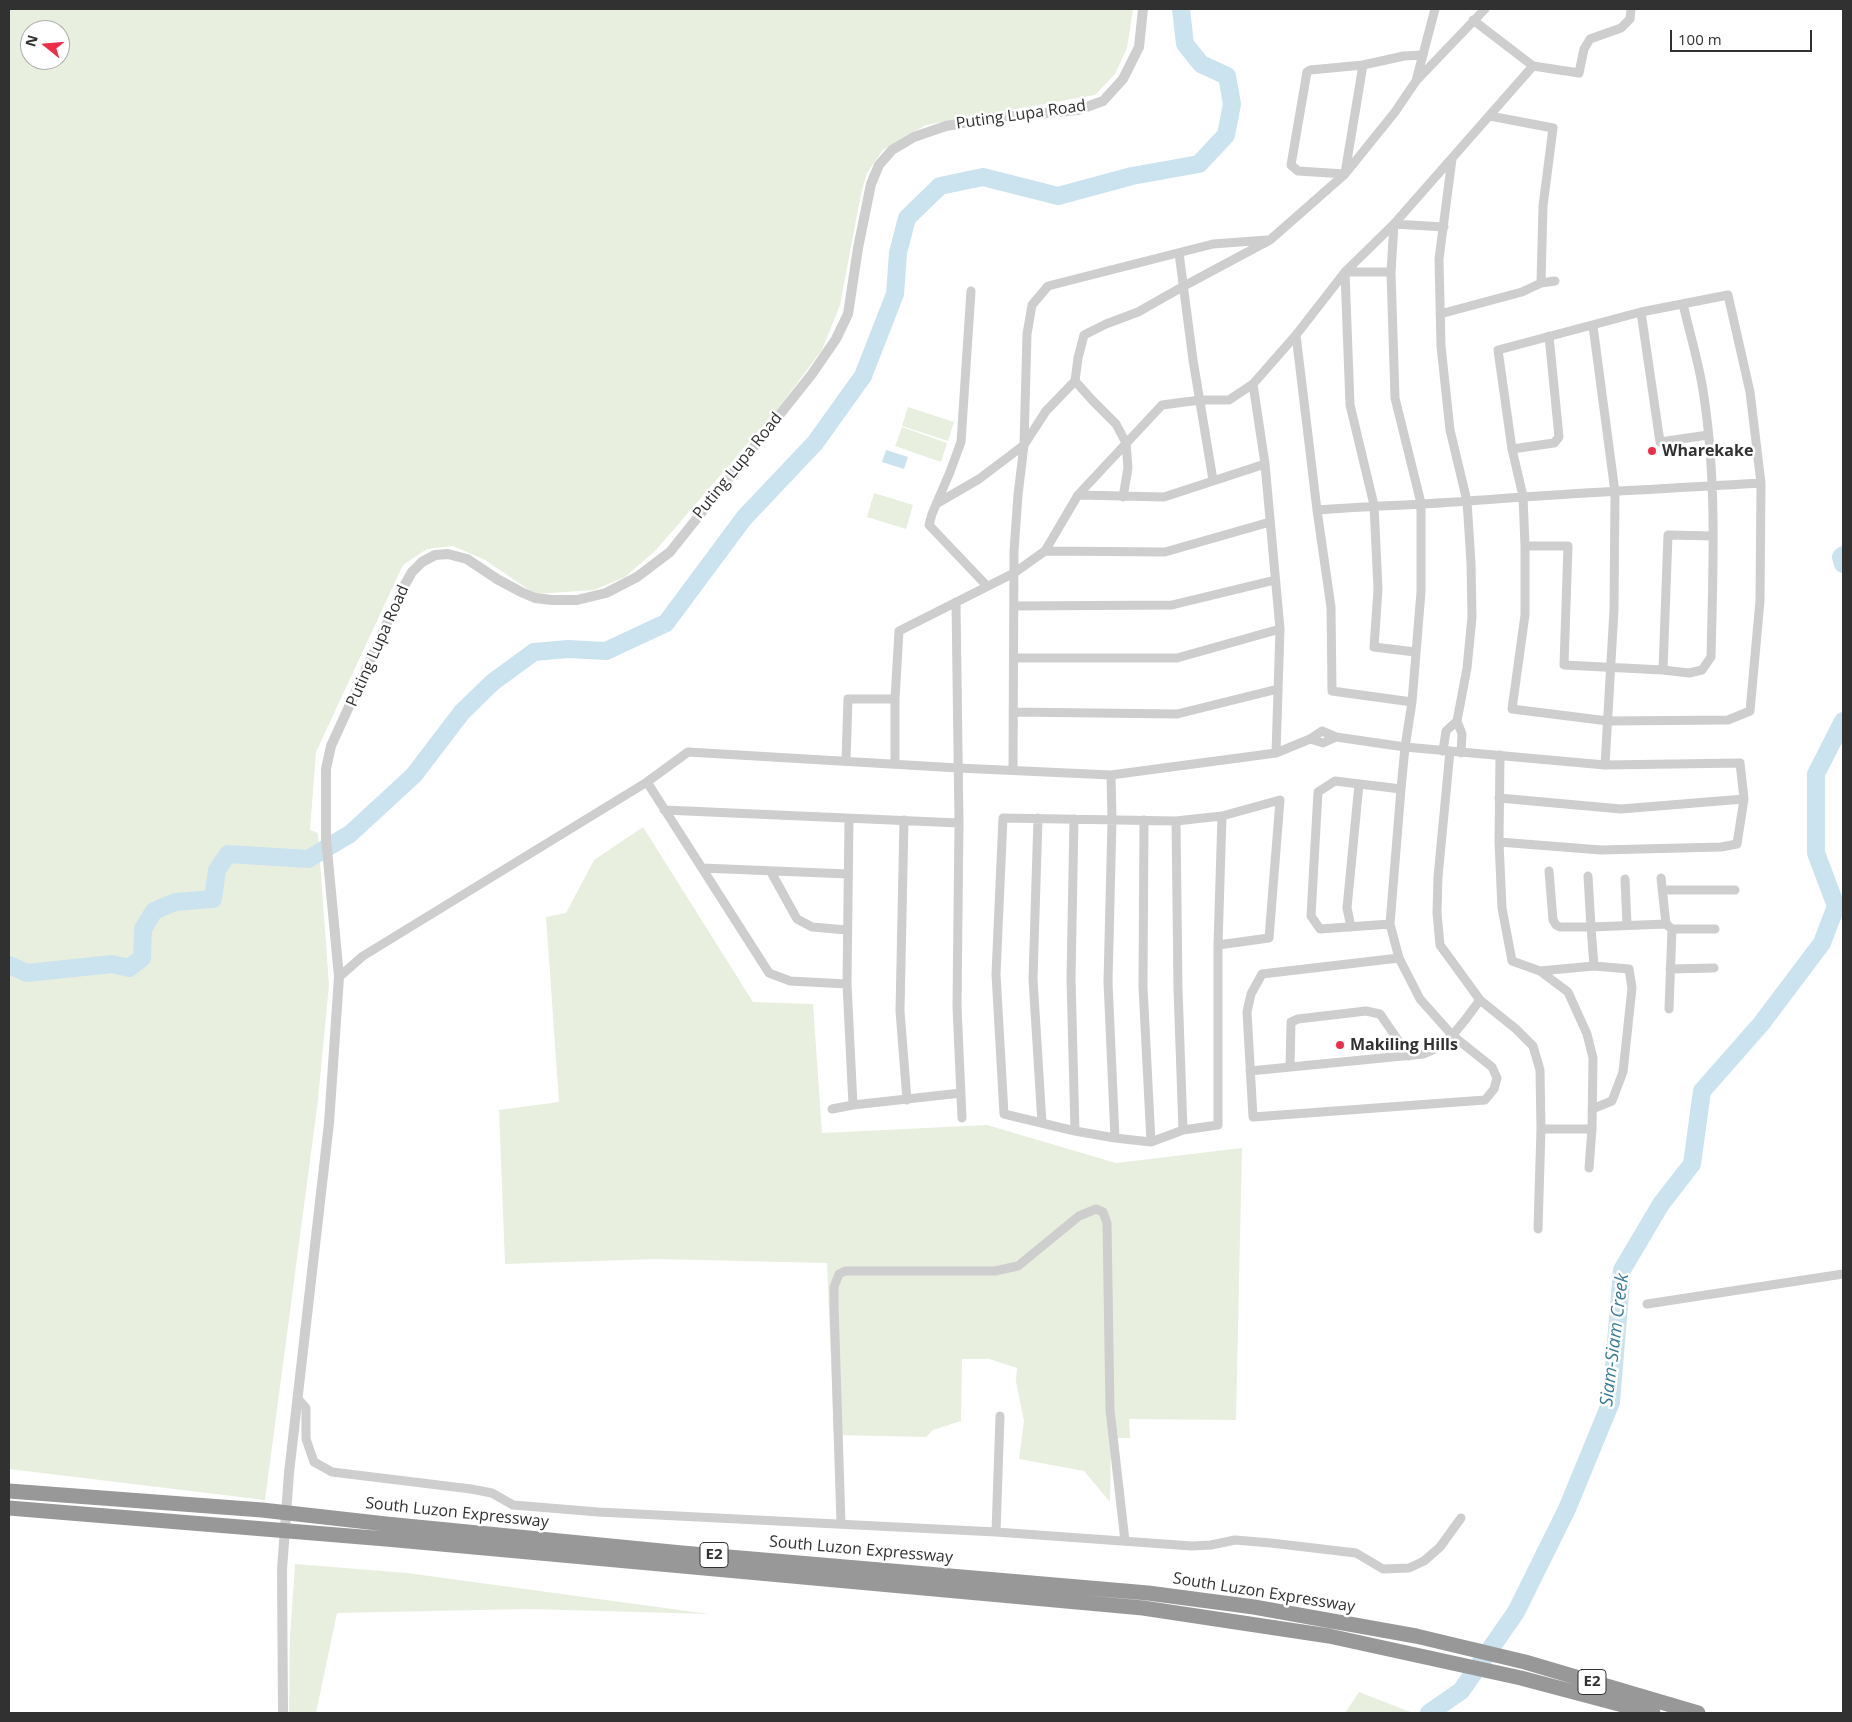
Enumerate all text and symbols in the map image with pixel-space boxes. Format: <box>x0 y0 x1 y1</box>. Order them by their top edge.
north arrow <box>20 20 70 70</box>
scale bar <box>1672 20 1814 52</box>
text: 100 m <box>1678 29 1722 49</box>
text: N <box>20 33 42 49</box>
street label: Puting Lupa Road <box>955 96 1087 134</box>
street label: Puting Lupa Road <box>689 409 787 523</box>
place label: Wharekake <box>1662 441 1753 461</box>
marker: Wharekake <box>1646 445 1658 457</box>
street label: Puting Lupa Road <box>343 582 413 710</box>
place label: Makiling Hills <box>1350 1035 1458 1055</box>
marker: Makiling Hills <box>1334 1039 1346 1051</box>
water label: Siam-Siam Creek <box>1596 1272 1634 1408</box>
street label: South Luzon Expressway <box>364 1494 550 1532</box>
street label: South Luzon Expressway <box>768 1532 954 1568</box>
road number: E2 <box>700 1542 728 1568</box>
street label: South Luzon Expressway <box>1171 1569 1357 1617</box>
road number: E2 <box>1578 1670 1606 1694</box>

